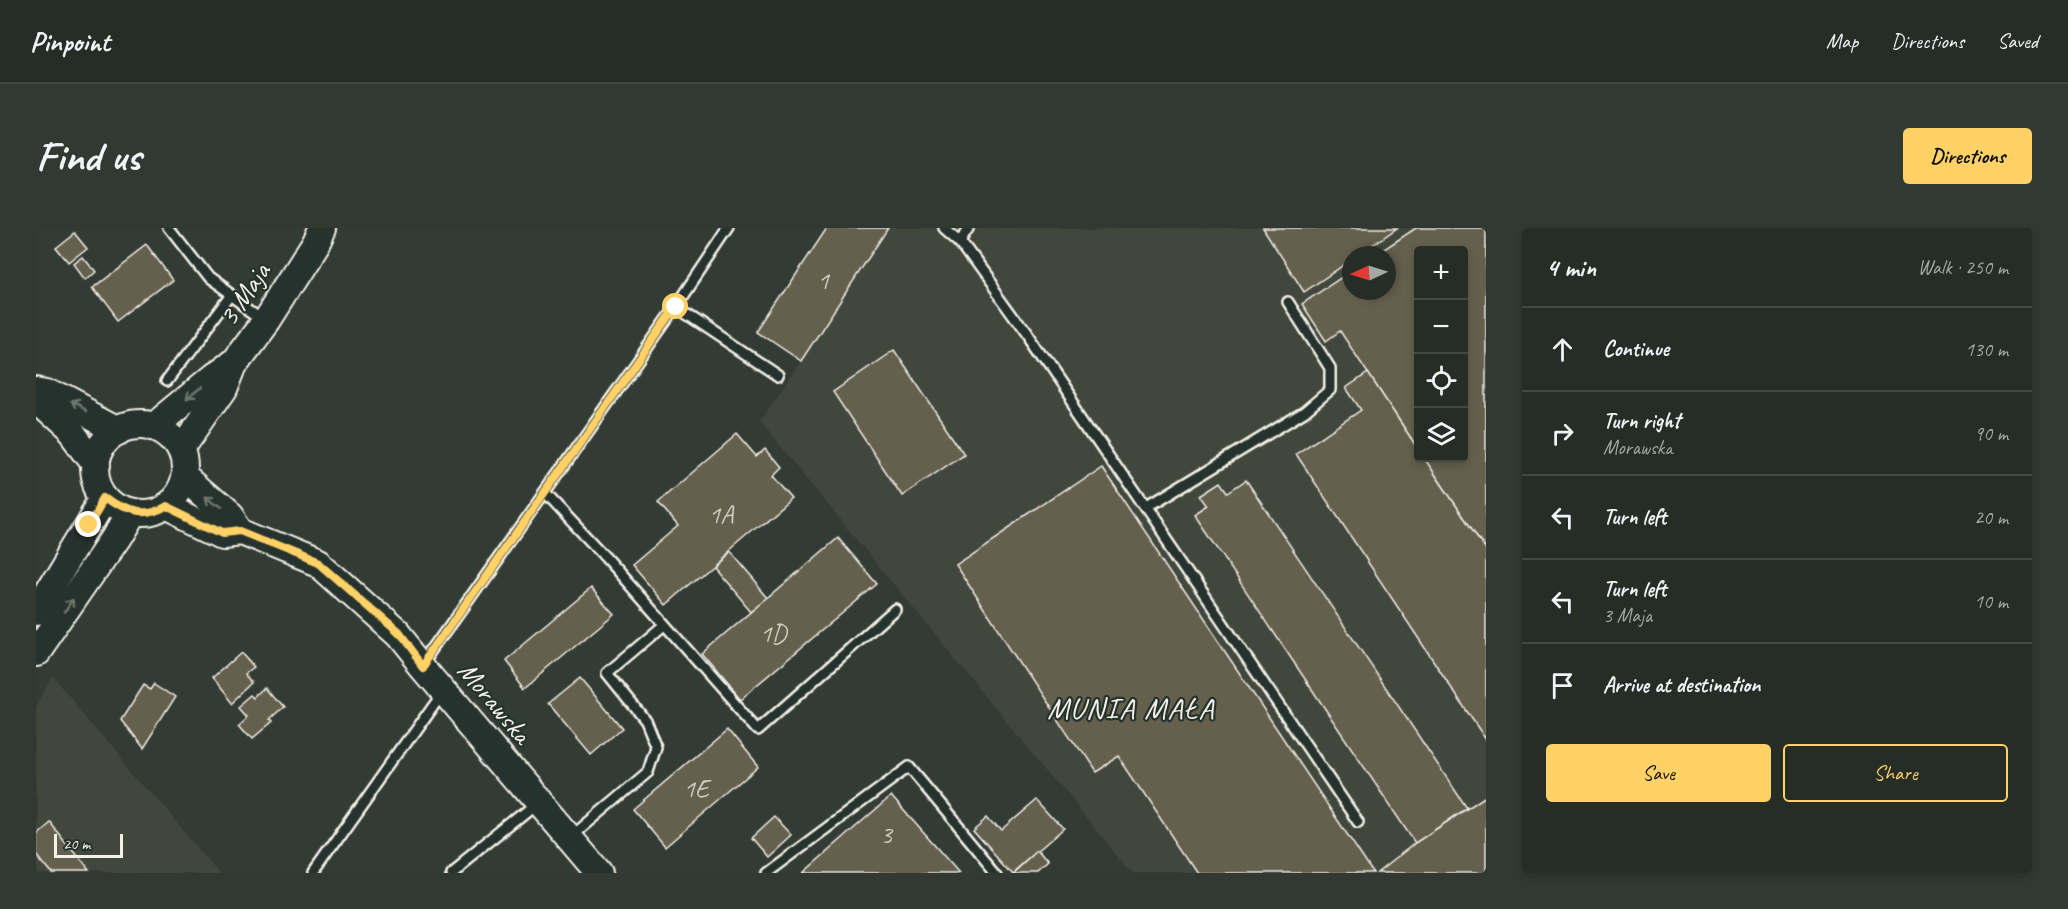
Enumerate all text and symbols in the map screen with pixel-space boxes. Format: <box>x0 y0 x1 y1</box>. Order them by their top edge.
text: Pinpoint <box>30 24 110 59</box>
text: Map <box>1826 28 1858 54</box>
text: Directions <box>1891 28 1964 54</box>
text: Saved <box>1997 28 2038 54</box>
button: Directions <box>1903 128 2032 184</box>
text: Find us <box>36 130 141 183</box>
north arrow <box>1342 246 1396 300</box>
map controls <box>1414 246 1468 462</box>
button: + <box>1414 246 1468 300</box>
text: 4 min <box>1546 251 1596 284</box>
street label: 3 Maja <box>210 254 279 332</box>
text: Walk · 250 m <box>1918 255 2008 280</box>
house number: 1 <box>817 264 830 297</box>
route start <box>662 293 688 319</box>
button: − <box>1414 300 1468 354</box>
icon: ahead <box>1546 333 1579 366</box>
text: Continue <box>1603 335 1669 363</box>
text: 130 m <box>1965 337 2008 362</box>
button: locate <box>1414 354 1468 408</box>
one-way arrow <box>186 387 201 401</box>
one-way arrow <box>70 402 88 413</box>
text: Turn right <box>1603 407 1680 435</box>
button: layers <box>1414 408 1468 462</box>
icon: right <box>1546 417 1579 450</box>
text: 90 m <box>1974 421 2008 446</box>
text: Morawska <box>1603 435 1672 460</box>
one-way arrow <box>206 496 222 509</box>
house number: 1A <box>709 498 735 531</box>
icon: left <box>1546 501 1579 534</box>
text: Turn left <box>1603 503 1667 531</box>
text: 20 m <box>1974 505 2008 530</box>
route end <box>75 511 101 537</box>
text: Turn left <box>1603 575 1667 603</box>
icon: left <box>1546 585 1579 618</box>
text: 10 m <box>1974 589 2008 614</box>
one-way arrow <box>63 598 75 614</box>
text: 3 Maja <box>1603 603 1652 628</box>
house number: 1D <box>760 617 788 650</box>
street label: Morawska <box>450 654 541 752</box>
icon: arrive <box>1546 669 1579 702</box>
text: Arrive at destination <box>1603 671 1760 699</box>
district label: MUNIA MAŁA <box>1047 689 1215 727</box>
button: Save <box>1546 744 1771 802</box>
button: Share <box>1783 744 2008 802</box>
house number: 1E <box>683 772 712 805</box>
house number: 3 <box>880 818 894 851</box>
scale bar <box>54 831 123 858</box>
text: 20 m <box>63 834 90 854</box>

